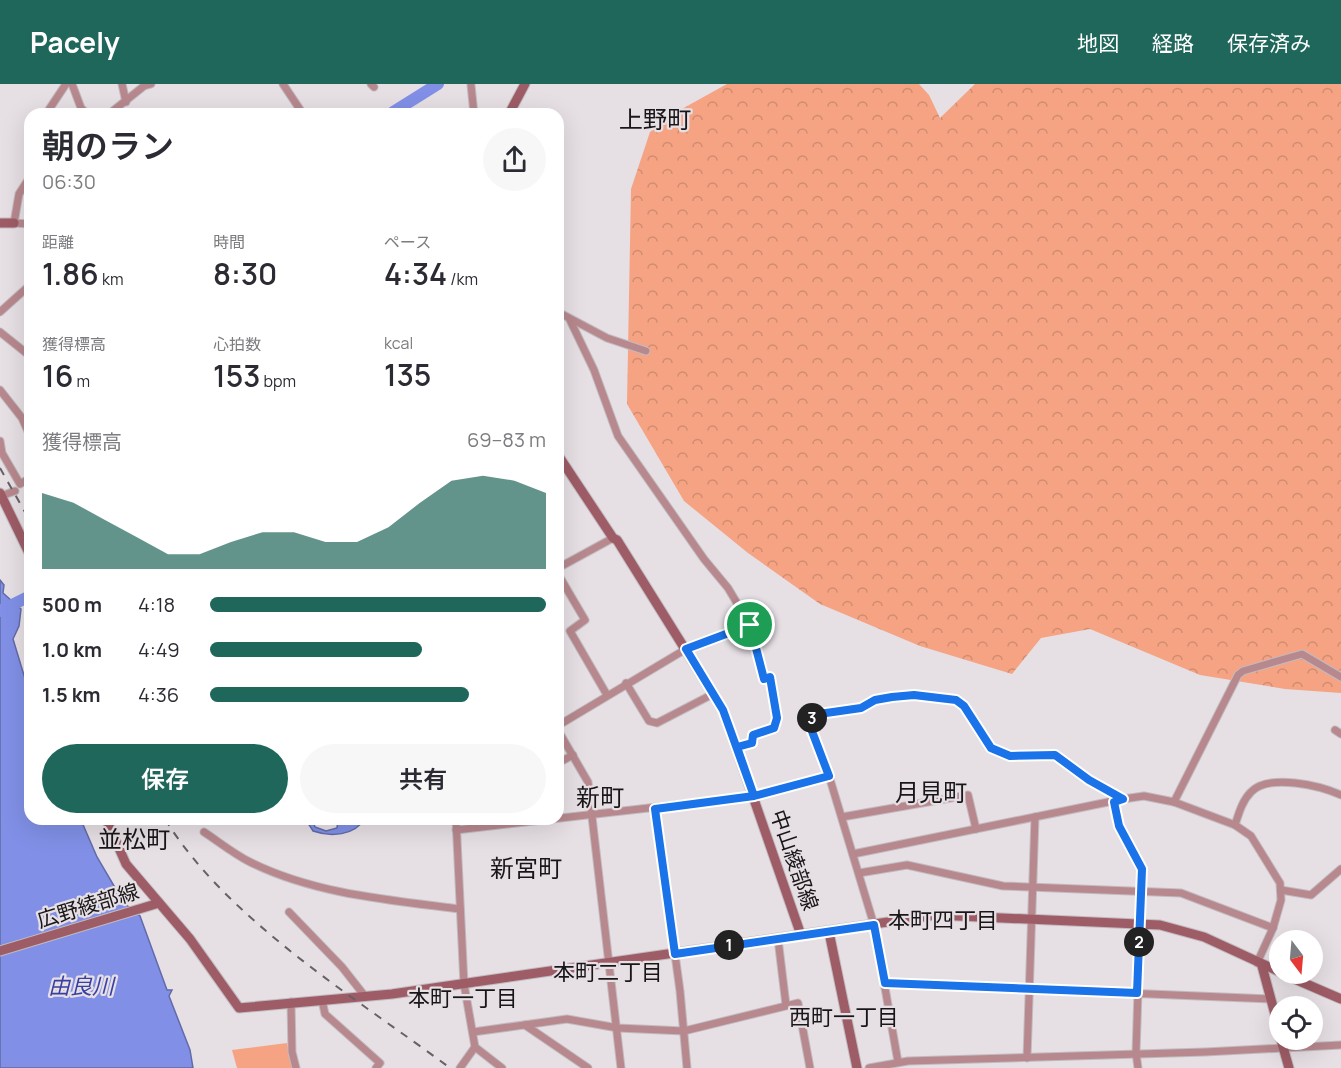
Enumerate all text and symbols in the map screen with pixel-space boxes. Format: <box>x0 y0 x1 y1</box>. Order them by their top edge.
text: Pacely <box>30 23 120 61</box>
text: 地図 <box>1077 29 1119 57</box>
text: 経路 <box>1152 29 1194 57</box>
text: 保存済み <box>1227 29 1311 57</box>
district label: 上野町 <box>619 102 691 135</box>
text: 朝のラン <box>42 123 174 168</box>
button: share <box>483 128 546 191</box>
text: 06:30 <box>42 168 96 195</box>
text: 距離 <box>42 231 74 253</box>
text: 時間 <box>213 231 245 253</box>
text: ペース <box>384 231 431 253</box>
text: 1.86 <box>42 253 99 294</box>
text: 8:30 <box>213 253 277 294</box>
text: 4:34 <box>384 253 447 294</box>
text: km <box>99 268 123 290</box>
text: /km <box>447 268 478 290</box>
text: kcal <box>384 332 413 354</box>
text: 獲得標高 <box>42 333 106 355</box>
text: 心拍数 <box>213 333 261 355</box>
text: 135 <box>384 354 431 395</box>
text: 16 <box>42 355 73 396</box>
text: 153 <box>213 355 260 396</box>
text: m <box>73 370 90 392</box>
text: bpm <box>260 370 296 392</box>
text: 69–83 m <box>467 426 546 453</box>
text: 獲得標高 <box>42 428 122 455</box>
text: 500 m <box>42 591 102 618</box>
text: 4:18 <box>138 591 175 618</box>
pin <box>724 599 775 650</box>
icon: arrive <box>733 608 766 641</box>
text: 1.0 km <box>42 636 102 663</box>
text: 4:49 <box>138 636 180 663</box>
text: 1.5 km <box>42 681 101 708</box>
text: 4:36 <box>138 681 179 708</box>
pin: 3 <box>797 703 827 733</box>
text: 3 <box>807 707 817 729</box>
button: 保存 <box>42 744 288 813</box>
button: 共有 <box>300 744 546 813</box>
district label: 月見町 <box>895 775 967 808</box>
district label: 新町 <box>576 780 624 813</box>
street label: 中山綾部線 <box>765 805 825 914</box>
district label: 並松町 <box>98 822 170 855</box>
district label: 新宮町 <box>490 851 562 884</box>
street label: 広野綾部線 <box>33 876 142 934</box>
district label: 本町四丁目 <box>888 905 998 935</box>
pin: 2 <box>1124 927 1154 957</box>
pin: 1 <box>714 930 744 960</box>
north arrow <box>1269 930 1323 984</box>
map controls <box>1269 930 1323 1050</box>
text: 2 <box>1134 931 1144 953</box>
text: 1 <box>725 934 733 956</box>
district label: 本町二丁目 <box>553 957 663 987</box>
water label: 由良川 <box>48 971 116 1001</box>
district label: 本町一丁目 <box>408 983 518 1013</box>
button: locate <box>1269 996 1323 1050</box>
district label: 西町一丁目 <box>789 1002 899 1032</box>

